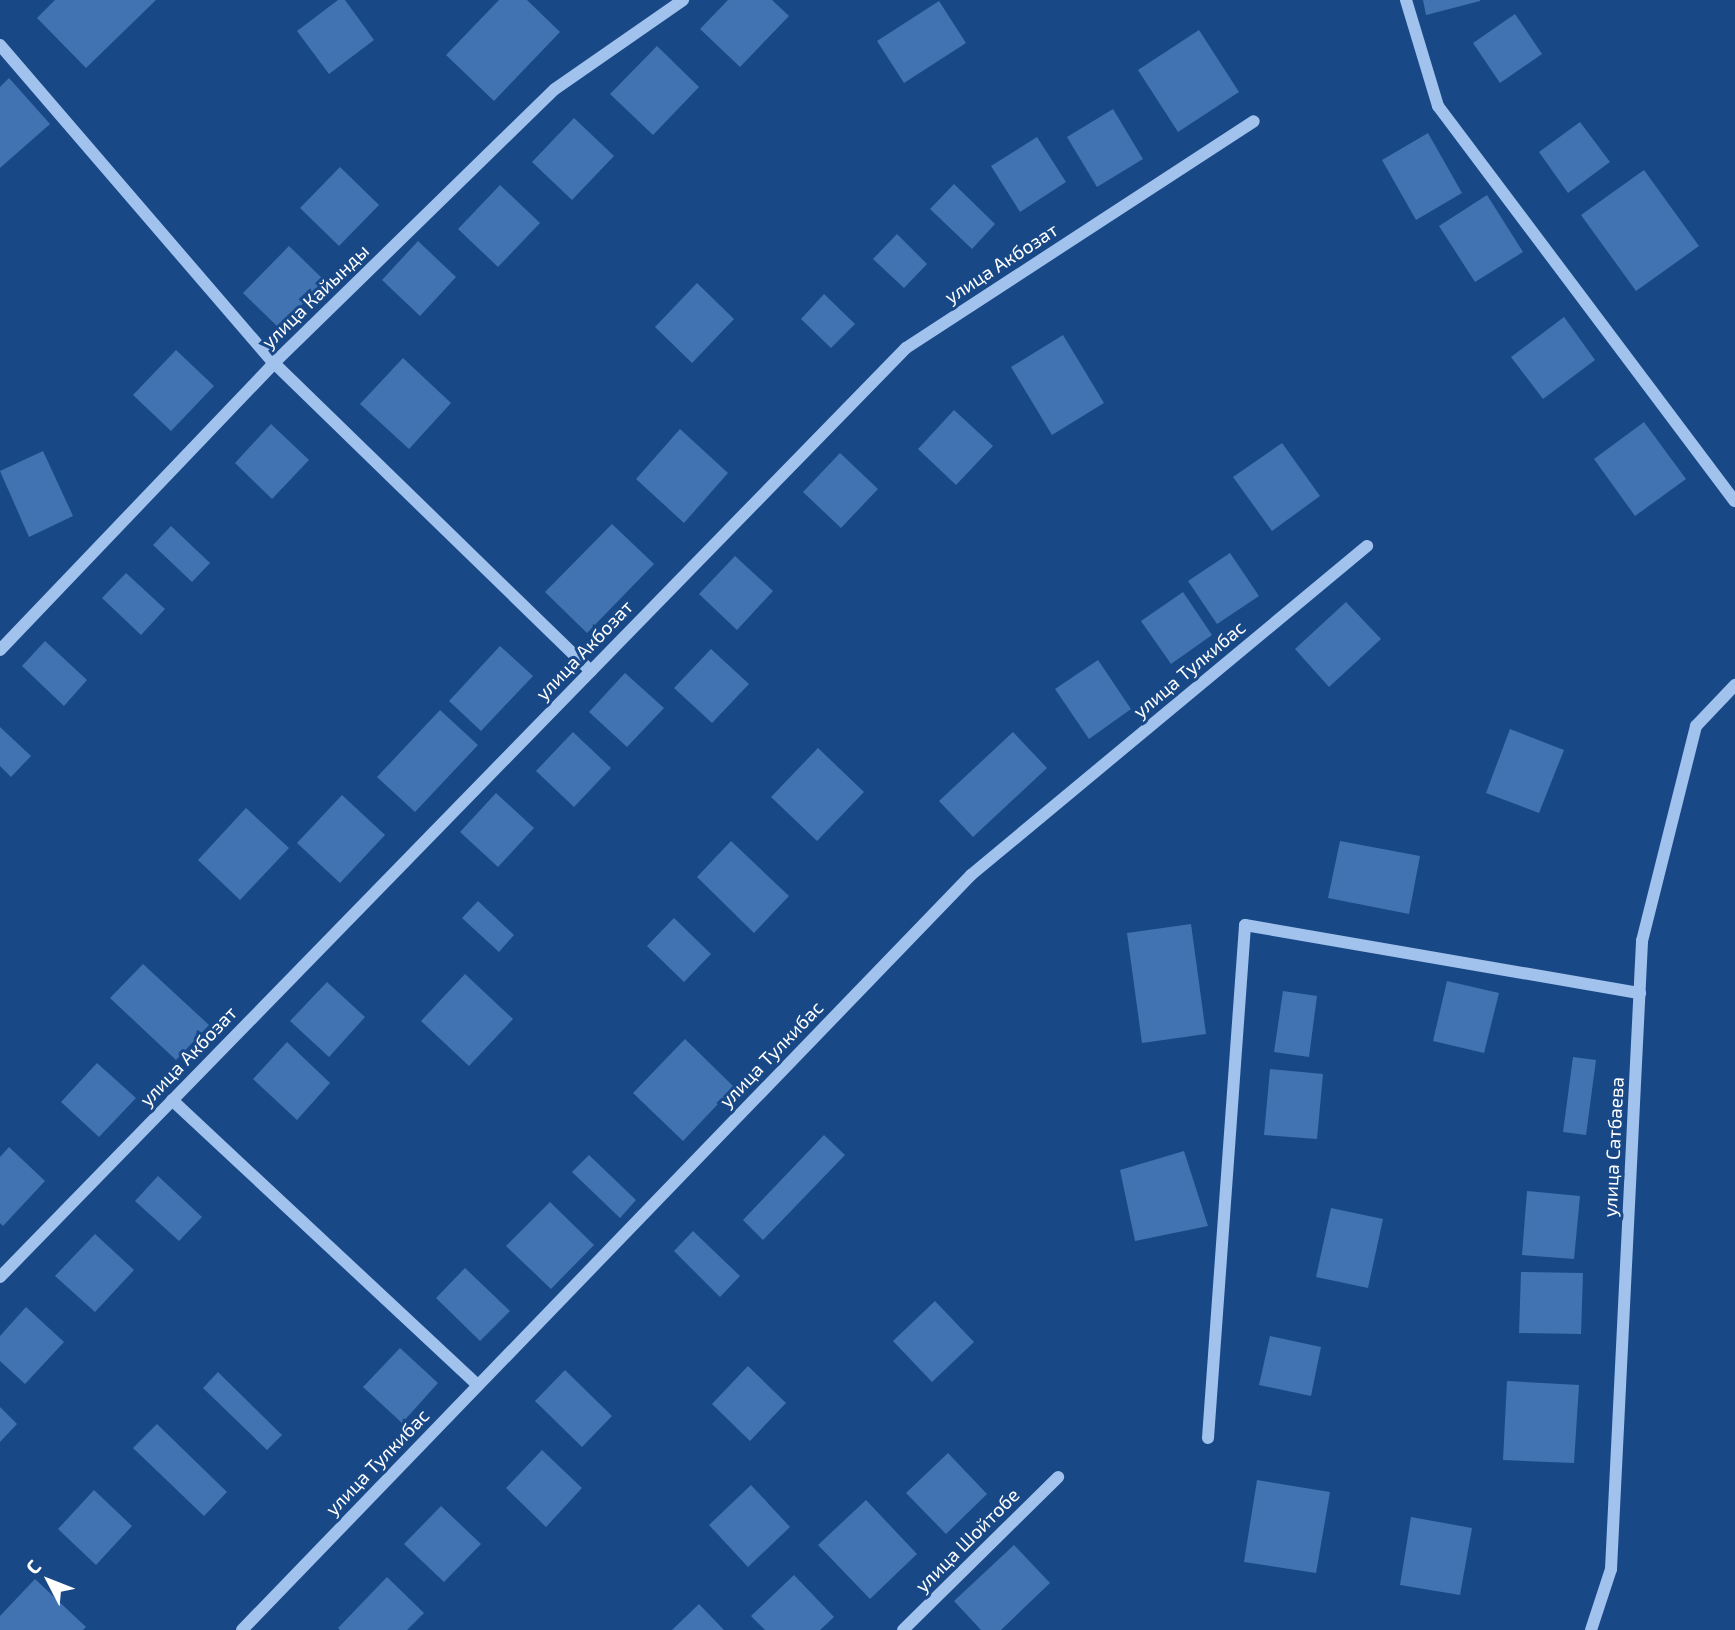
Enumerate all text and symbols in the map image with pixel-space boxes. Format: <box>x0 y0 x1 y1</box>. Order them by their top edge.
street label: улица Акбозат <box>940 218 1062 308</box>
street label: улица Кайынды <box>257 239 373 353</box>
street label: улица Акбозат <box>531 595 637 705</box>
street label: улица Тулкибас <box>1128 616 1250 722</box>
street label: улица Тулкибас <box>714 996 828 1112</box>
street label: улица Акбозат <box>135 1001 241 1111</box>
street label: улица Сатбаева <box>1598 1076 1628 1218</box>
street label: улица Тулкибас <box>320 1404 434 1520</box>
street label: улица Шойтобе <box>910 1483 1024 1597</box>
north arrow <box>14 1546 84 1616</box>
text: С <box>21 1555 45 1578</box>

